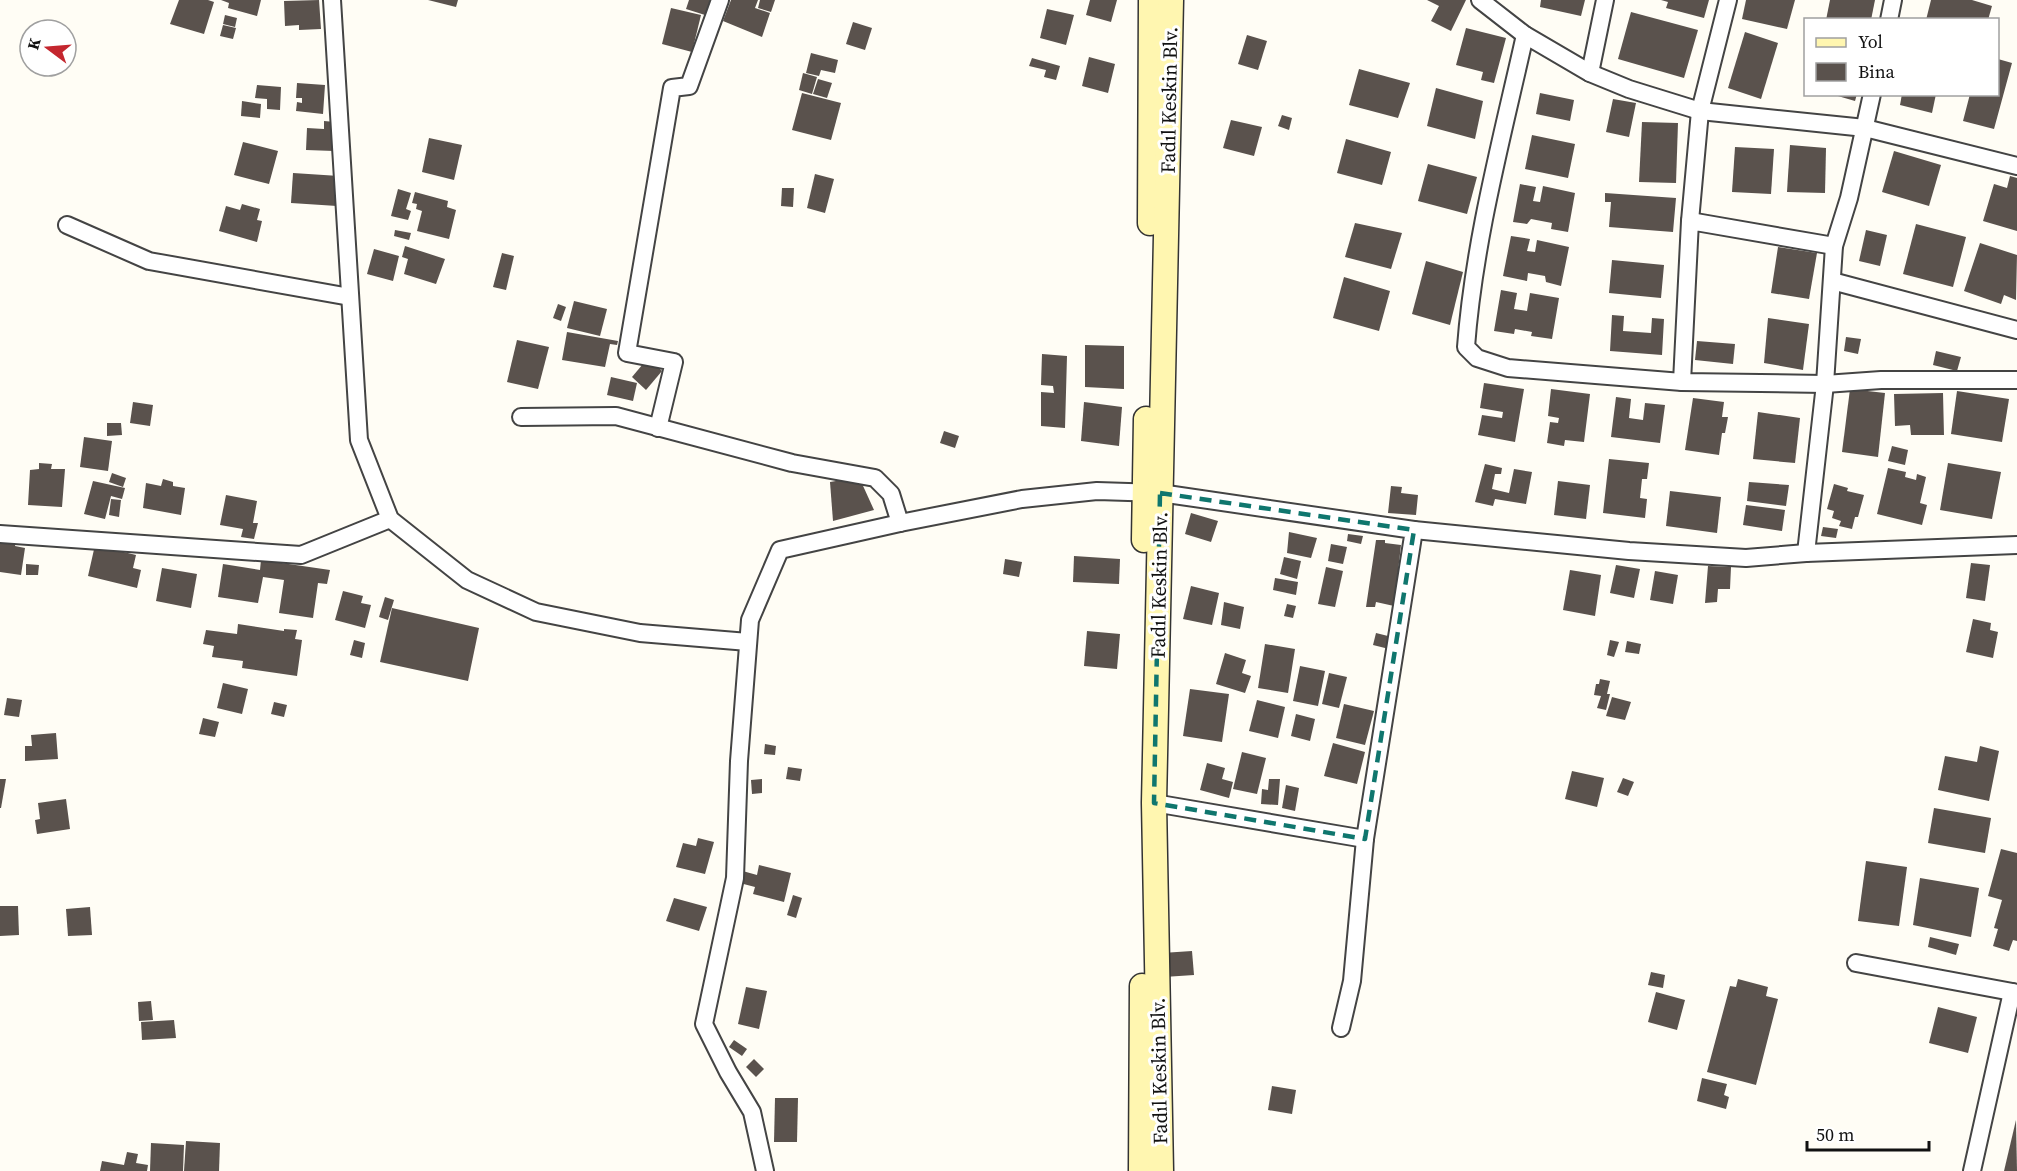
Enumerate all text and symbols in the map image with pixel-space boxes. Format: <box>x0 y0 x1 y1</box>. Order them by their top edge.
north arrow <box>18 18 78 78</box>
legend <box>1804 18 1999 96</box>
street label: Fadıl Keskin Blv. <box>1154 26 1184 174</box>
text: Yol <box>1858 29 1883 54</box>
text: K <box>21 35 46 52</box>
text: Bina <box>1858 59 1896 84</box>
street label: Fadıl Keskin Blv. <box>1144 511 1174 659</box>
street label: Fadıl Keskin Blv. <box>1144 997 1174 1145</box>
scale bar <box>1807 1114 1928 1152</box>
text: 50 m <box>1816 1122 1854 1147</box>

